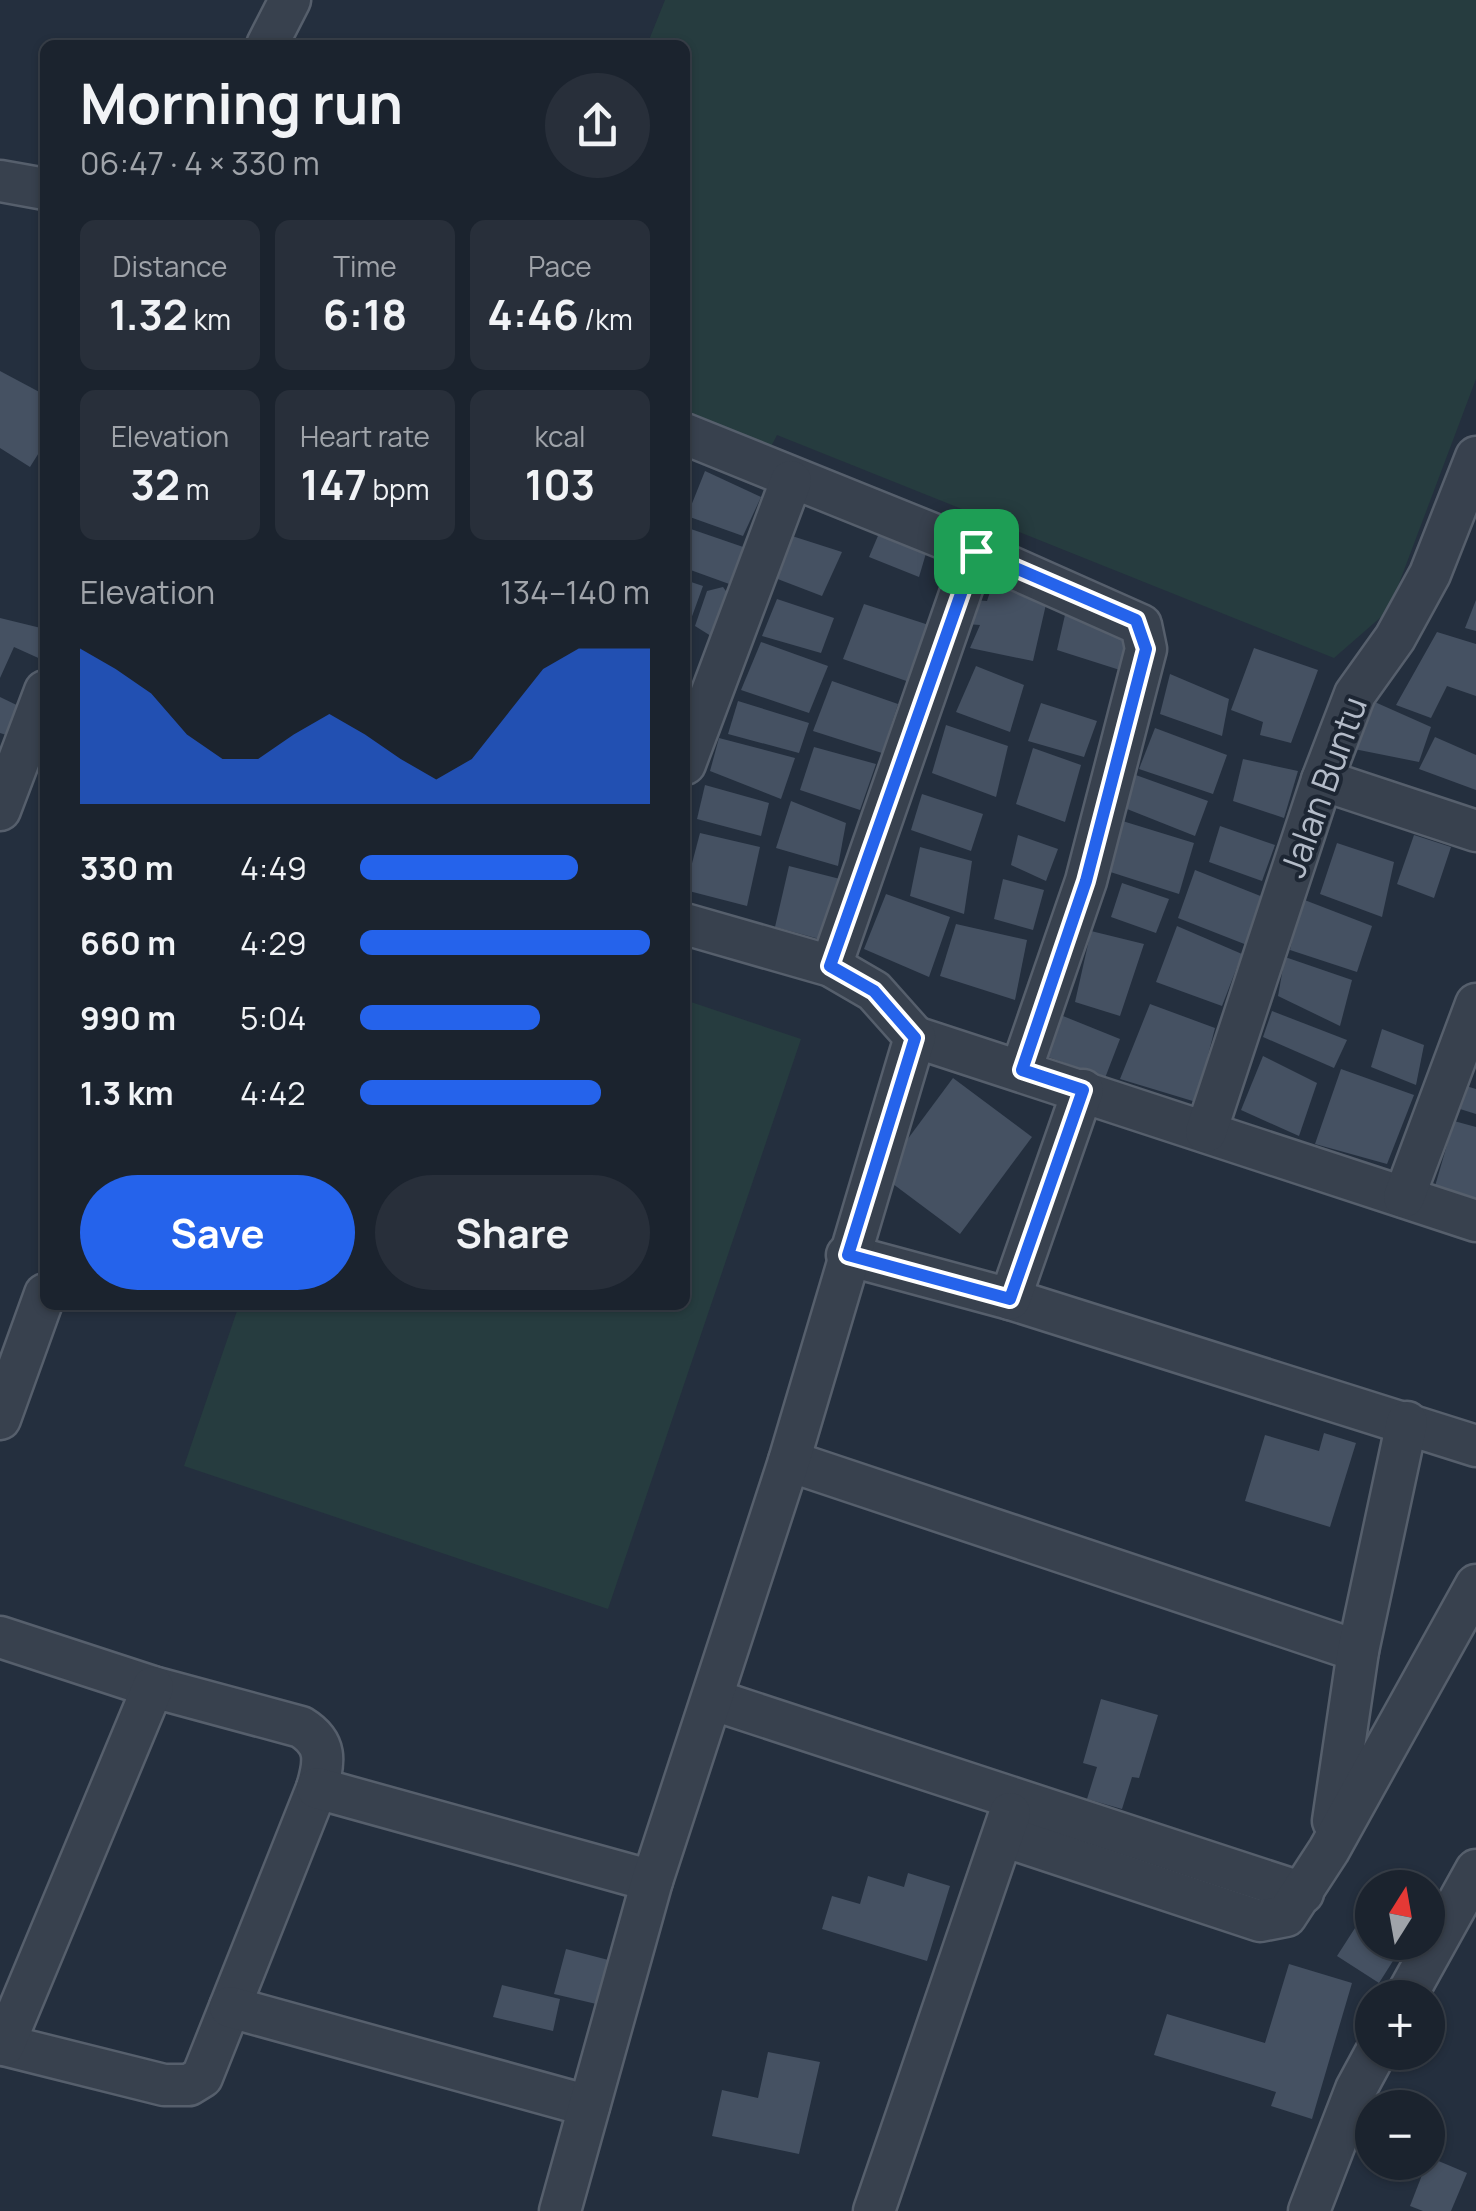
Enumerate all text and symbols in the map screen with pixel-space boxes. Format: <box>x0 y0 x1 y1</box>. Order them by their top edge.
text: Morning run <box>80 65 403 141</box>
button: share <box>545 73 650 178</box>
text: 06:47 · 4 × 330 m <box>80 141 320 185</box>
text: Distance <box>113 247 227 285</box>
text: Time <box>333 247 397 285</box>
text: Pace <box>528 247 592 285</box>
text: 1.32 <box>109 285 188 343</box>
text: 6:18 <box>323 285 407 343</box>
text: 4:46 <box>487 285 579 343</box>
text: km <box>188 300 231 338</box>
text: /km <box>579 300 633 338</box>
text: Elevation <box>111 417 229 455</box>
text: Heart rate <box>300 417 430 455</box>
text: kcal <box>534 417 586 455</box>
text: 32 <box>131 455 180 513</box>
text: 147 <box>301 455 367 513</box>
text: 103 <box>525 455 595 513</box>
text: m <box>180 470 209 508</box>
text: bpm <box>367 470 429 508</box>
pin <box>934 509 1019 594</box>
icon: arrive <box>949 524 1004 579</box>
text: Elevation <box>80 570 215 614</box>
text: 134–140 m <box>500 570 650 614</box>
street label: Jalan Buntu <box>1268 690 1378 884</box>
text: 330 m <box>80 846 173 890</box>
text: 4:49 <box>240 846 307 890</box>
text: 660 m <box>80 921 176 965</box>
text: 4:29 <box>240 921 307 965</box>
text: 990 m <box>80 996 176 1040</box>
text: 5:04 <box>240 996 306 1040</box>
text: 1.3 km <box>80 1071 173 1115</box>
text: 4:42 <box>240 1071 306 1115</box>
button: Save <box>80 1175 355 1290</box>
button: Share <box>375 1175 650 1290</box>
north arrow <box>1355 1870 1445 1960</box>
map controls <box>1355 1870 1445 2180</box>
button: + <box>1355 1980 1445 2070</box>
button: − <box>1355 2090 1445 2180</box>

